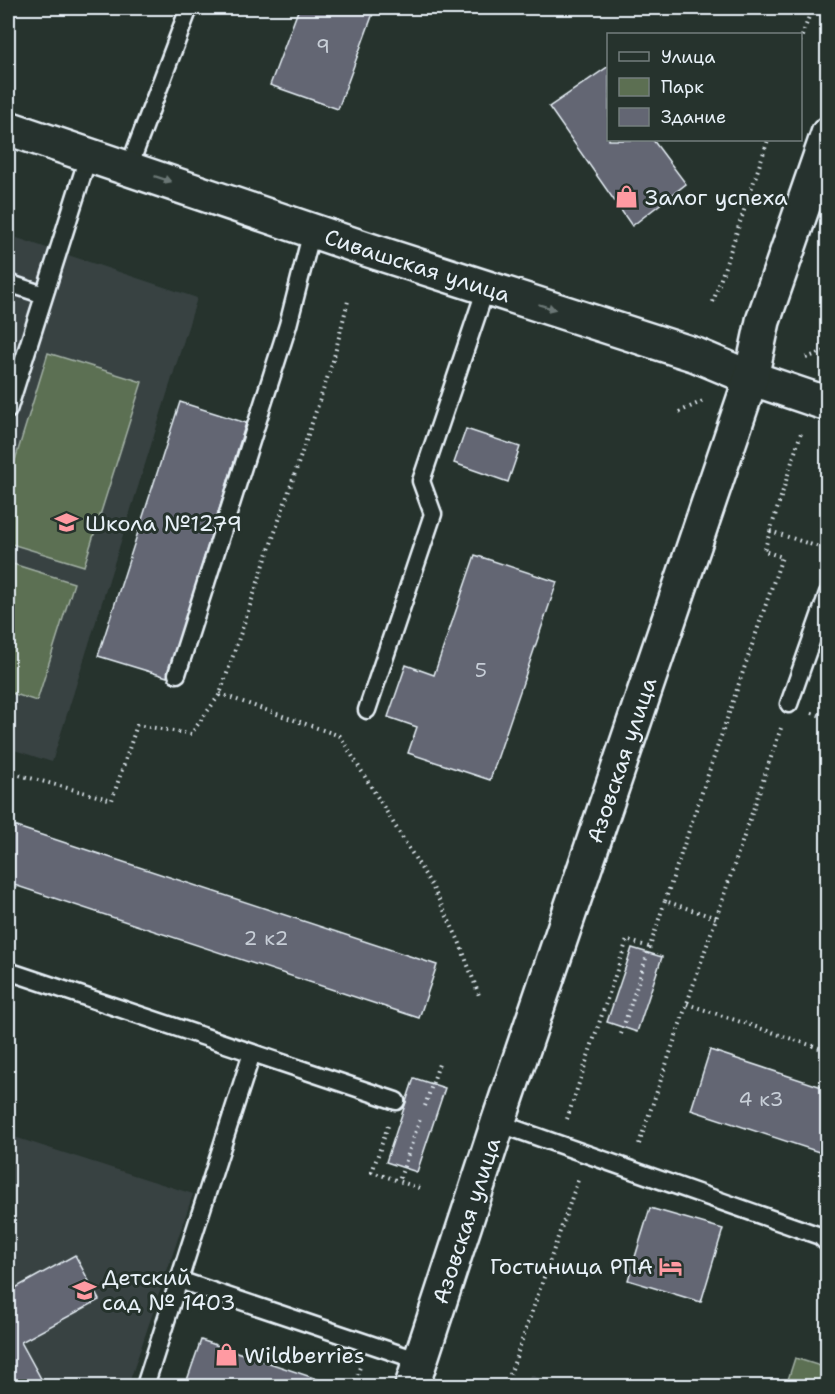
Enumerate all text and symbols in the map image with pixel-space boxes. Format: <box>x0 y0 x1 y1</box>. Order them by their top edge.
house number: 9 <box>316 33 330 59</box>
legend <box>607 33 802 141</box>
text: Улица <box>661 45 715 69</box>
text: Парк <box>661 75 704 99</box>
text: Здание <box>661 105 726 129</box>
one-way arrow <box>154 174 172 184</box>
place label: Залог успеха <box>645 183 788 212</box>
shop icon: Залог успеха <box>614 184 640 210</box>
street label: Сивашская улица <box>321 222 514 309</box>
one-way arrow <box>538 303 556 312</box>
place label: Школа №1279 <box>85 509 242 538</box>
school or university icon: Школа №1279 <box>54 510 80 536</box>
house number: 5 <box>475 657 487 683</box>
street label: Азовская улица <box>580 673 663 847</box>
house number: 2 к2 <box>244 925 288 951</box>
house number: 4 к3 <box>739 1086 783 1112</box>
street label: Азовская улица <box>425 1133 507 1308</box>
place label: Гостиница РПА <box>490 1252 653 1281</box>
hotel icon: Гостиница РПА <box>658 1253 684 1279</box>
place label: Детский сад № 1403 <box>102 1263 236 1317</box>
school or university icon: Детский сад № 1403 <box>71 1277 97 1303</box>
place label: Wildberries <box>244 1341 365 1370</box>
shop icon: Wildberries <box>213 1342 239 1368</box>

